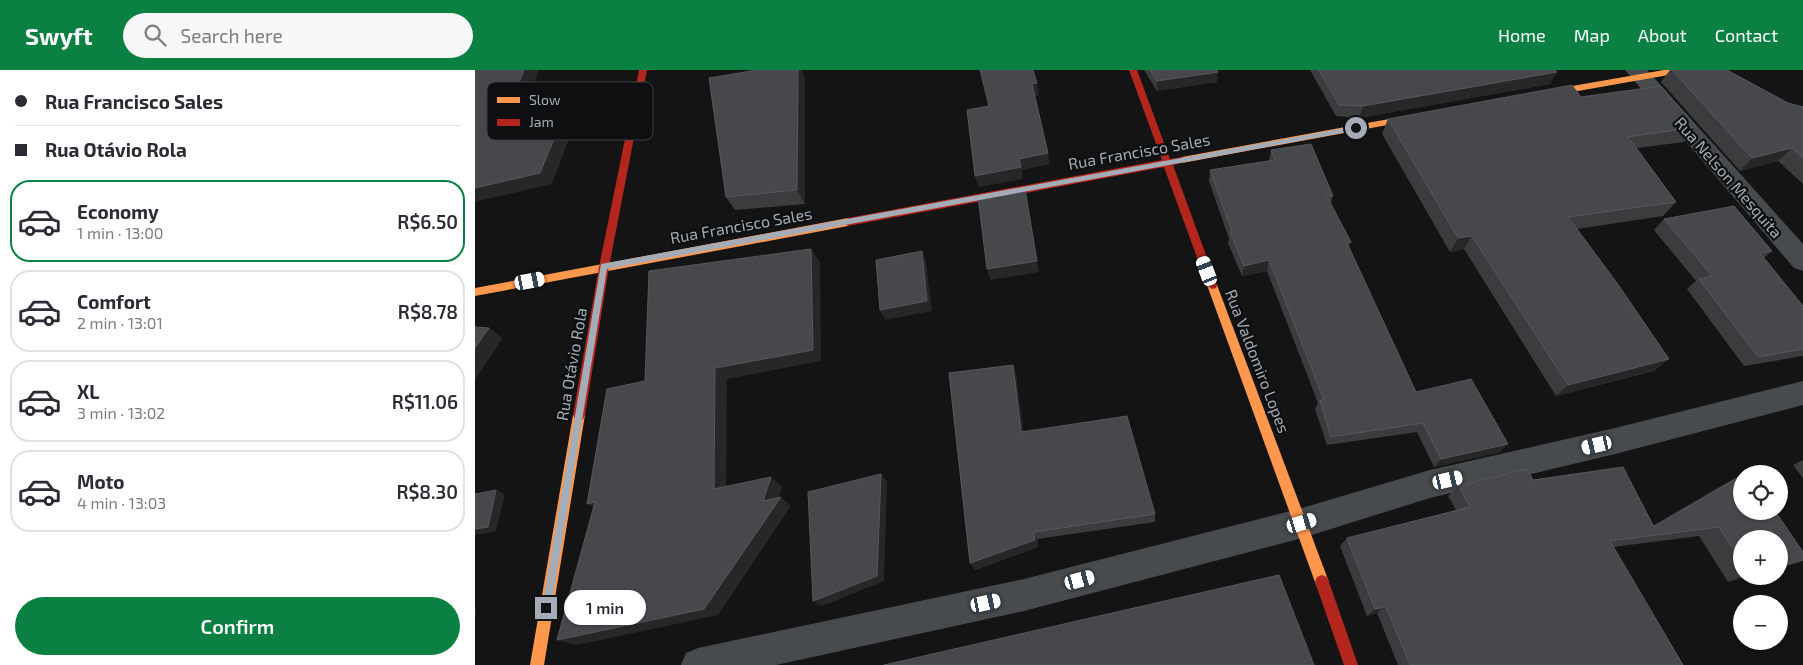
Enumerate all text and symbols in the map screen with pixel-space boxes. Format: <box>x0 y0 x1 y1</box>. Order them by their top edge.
search box <box>123 13 473 58</box>
text: Swyft <box>25 21 93 50</box>
icon: search <box>141 21 169 49</box>
text: Search here <box>181 24 283 47</box>
text: Home <box>1498 24 1546 46</box>
text: Map <box>1574 24 1610 46</box>
text: About <box>1638 24 1687 46</box>
text: Contact <box>1715 24 1778 46</box>
legend <box>487 82 653 140</box>
text: Rua Francisco Sales <box>45 90 223 113</box>
text: Slow <box>529 91 561 108</box>
text: Jam <box>529 113 554 130</box>
street label: Rua Nelson Mesquita <box>1671 113 1787 241</box>
route start <box>1345 117 1367 139</box>
street label: Rua Francisco Sales <box>1067 129 1211 173</box>
text: Rua Otávio Rola <box>45 138 187 161</box>
icon: car <box>17 199 62 244</box>
text: Economy <box>77 200 159 223</box>
street label: Rua Francisco Sales <box>669 203 813 247</box>
text: R$6.50 <box>397 210 458 233</box>
text: 1 min · 13:00 <box>77 223 163 242</box>
car <box>1194 254 1219 288</box>
car <box>513 271 546 291</box>
street label: Rua Valdomiro Lopes <box>1222 287 1294 435</box>
icon: car <box>17 289 62 334</box>
text: Comfort <box>77 290 151 313</box>
text: R$8.78 <box>398 300 458 323</box>
street label: Rua Otávio Rola <box>552 306 590 422</box>
text: 2 min · 13:01 <box>77 313 163 332</box>
icon: car <box>17 379 62 424</box>
text: XL <box>77 380 99 403</box>
text: R$11.06 <box>392 390 458 413</box>
text: 3 min · 13:02 <box>77 403 165 422</box>
car <box>1580 434 1613 456</box>
map controls <box>1733 465 1788 650</box>
button: locate <box>1733 465 1788 520</box>
icon: car <box>17 469 62 514</box>
car <box>1431 469 1464 491</box>
text: Moto <box>77 470 125 493</box>
text: R$8.30 <box>396 480 458 503</box>
text: 4 min · 13:03 <box>77 493 166 512</box>
car <box>1285 511 1318 535</box>
button: + <box>1733 530 1788 585</box>
car <box>1063 569 1096 591</box>
callout: 1 min <box>563 590 646 626</box>
car <box>969 593 1002 613</box>
button: − <box>1733 595 1788 650</box>
button: Confirm <box>15 597 460 655</box>
route end <box>535 597 557 619</box>
text: 1 min <box>586 598 624 617</box>

